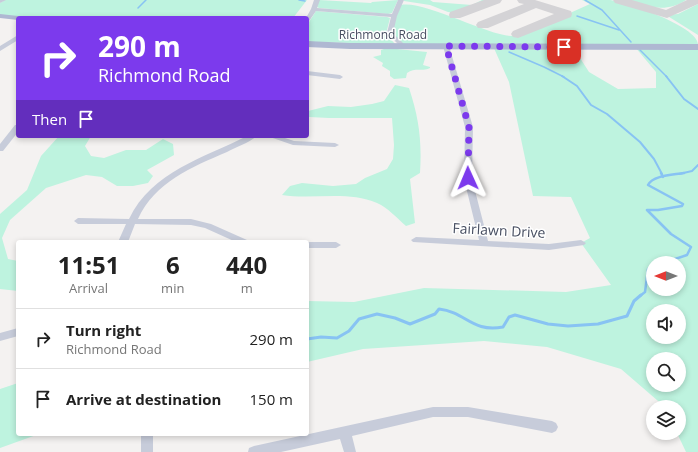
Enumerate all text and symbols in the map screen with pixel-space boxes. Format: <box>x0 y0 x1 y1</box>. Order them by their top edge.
street label: Richmond Road <box>339 26 427 43</box>
text: 290 m <box>98 27 181 65</box>
pin <box>547 30 581 64</box>
icon: right <box>32 32 84 84</box>
icon: arrive <box>553 36 575 58</box>
text: Richmond Road <box>98 63 231 87</box>
icon: arrive <box>75 108 97 130</box>
text: Then <box>32 109 67 129</box>
position arrow <box>447 157 489 199</box>
street label: Fairlawn Drive <box>452 218 546 242</box>
text: 11:51 <box>58 248 119 281</box>
text: 6 <box>166 248 180 281</box>
text: 440 <box>226 248 267 281</box>
north arrow <box>646 256 686 296</box>
map controls <box>646 256 686 440</box>
text: Arrival <box>69 279 108 297</box>
text: min <box>161 279 184 297</box>
text: m <box>241 279 253 297</box>
button: sound <box>646 304 686 344</box>
text: Turn right <box>66 320 141 340</box>
icon: right <box>32 328 54 350</box>
text: 290 m <box>249 329 293 349</box>
text: Richmond Road <box>66 340 162 358</box>
button: search <box>646 352 686 392</box>
icon: arrive <box>32 388 54 410</box>
text: Arrive at destination <box>66 389 221 409</box>
text: 150 m <box>249 389 293 409</box>
button: layers <box>646 400 686 440</box>

